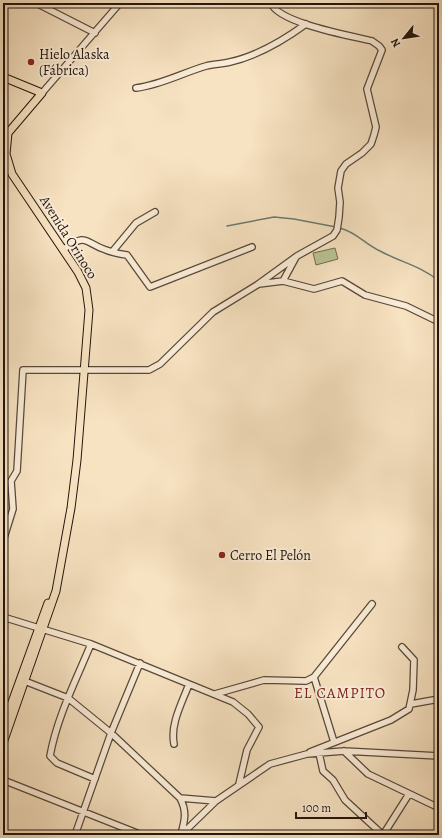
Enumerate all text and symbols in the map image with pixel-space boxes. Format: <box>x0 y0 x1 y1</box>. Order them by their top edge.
north arrow <box>384 18 424 58</box>
text: N <box>387 36 404 50</box>
place label: Hielo Alaska (Fábrica) <box>39 45 110 80</box>
marker: Hielo Alaska (Fábrica) <box>26 57 36 67</box>
street label: Avenida Orinoco <box>35 191 102 283</box>
place label: Cerro El Pelón <box>230 546 311 565</box>
marker: Cerro El Pelón <box>217 550 227 560</box>
district label: EL CAMPITO <box>294 683 386 703</box>
scale bar <box>296 794 366 820</box>
text: 100 m <box>302 800 331 816</box>

